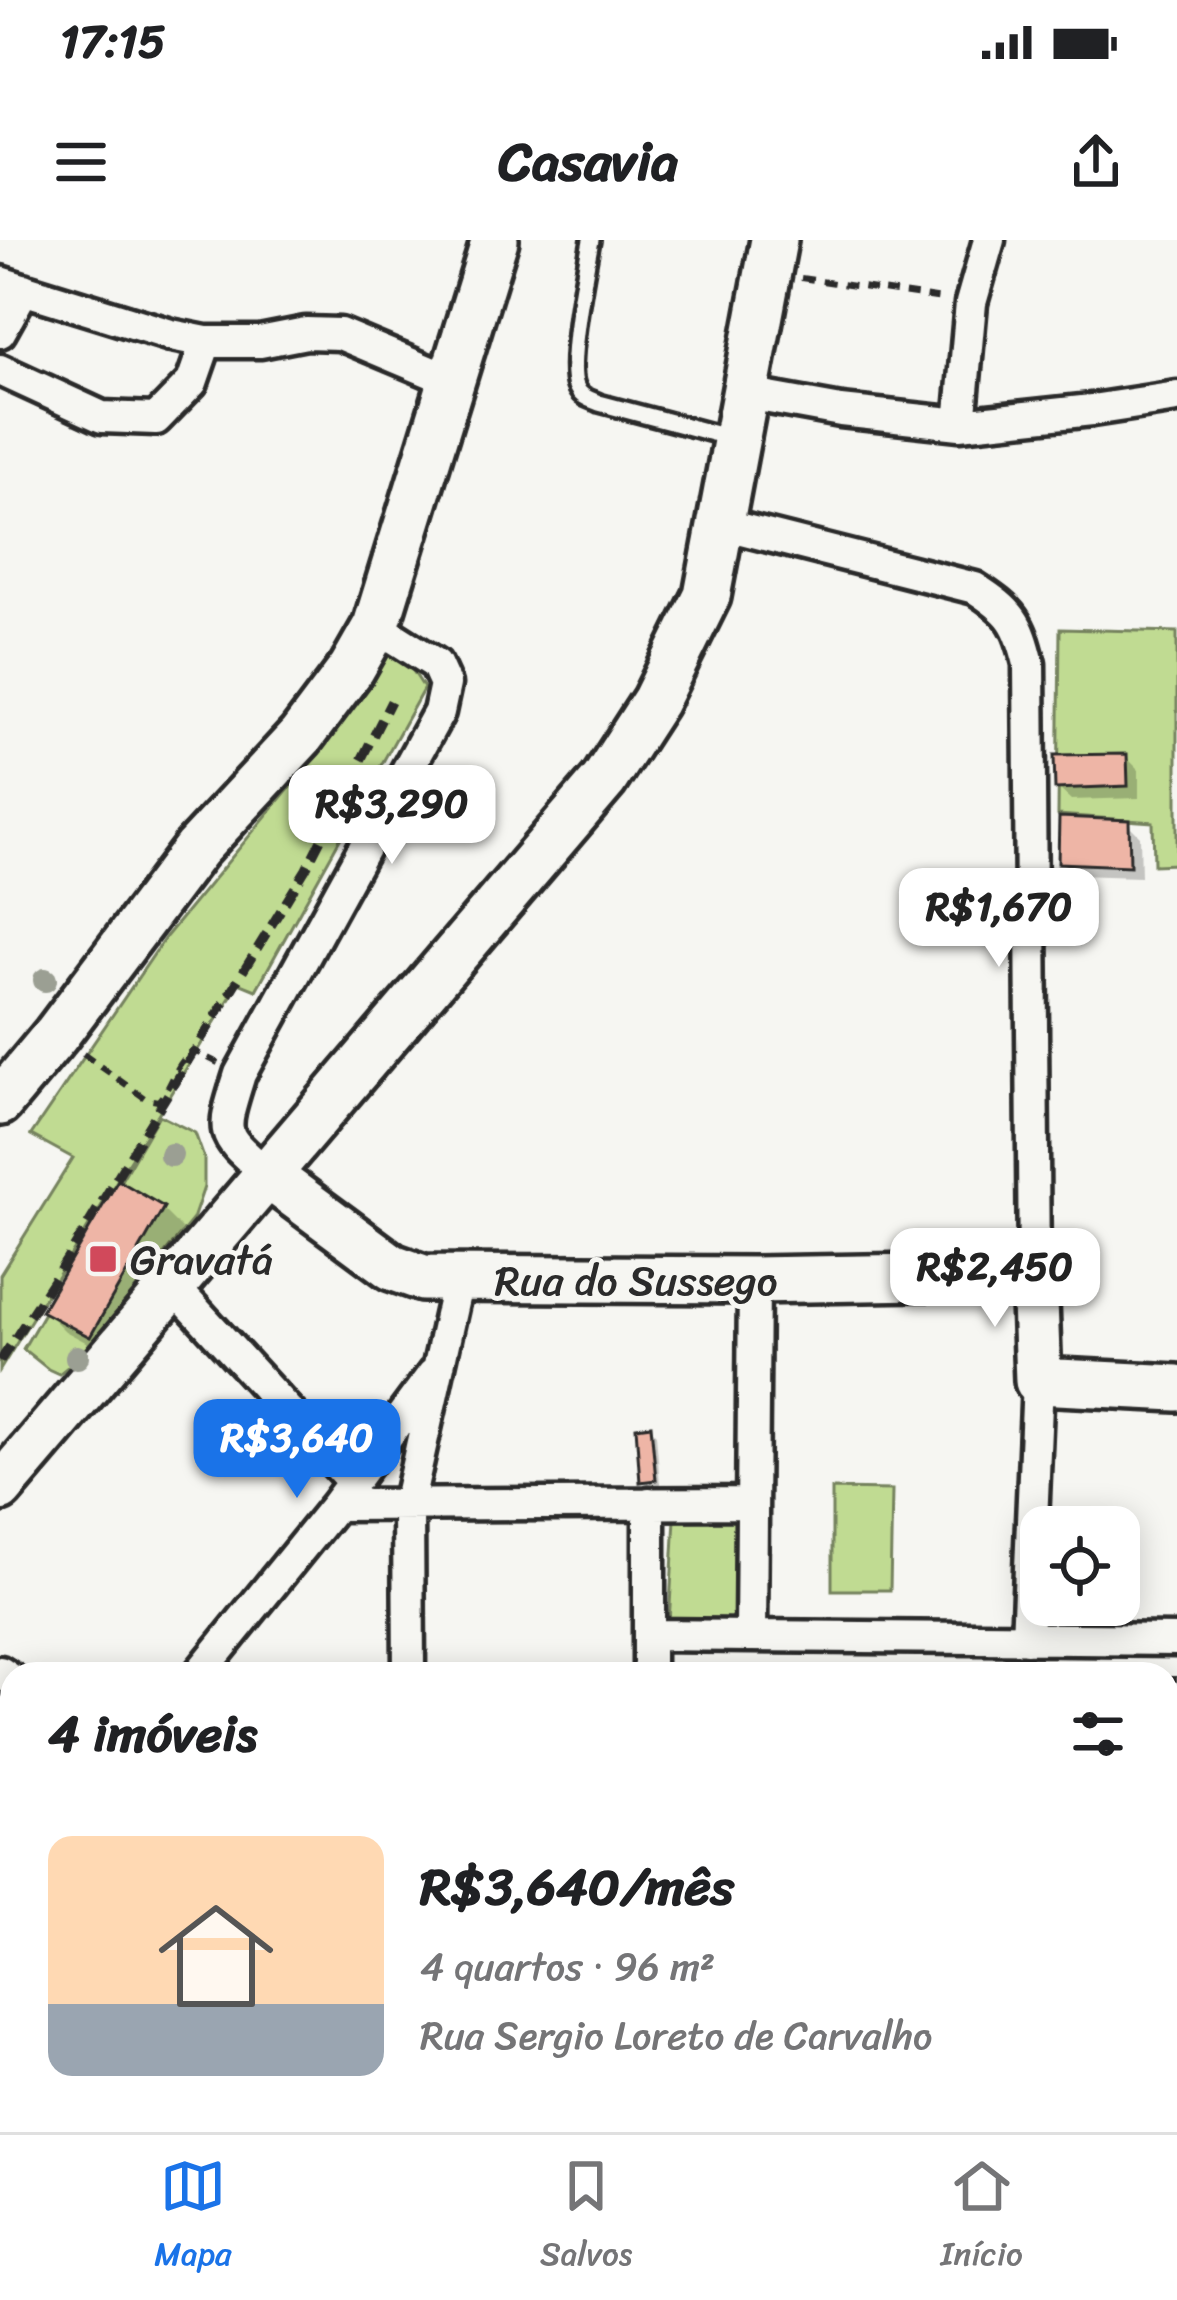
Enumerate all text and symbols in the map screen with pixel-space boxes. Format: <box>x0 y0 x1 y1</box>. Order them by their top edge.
text: 17:15 <box>60 2 165 82</box>
text: Casavia <box>499 114 678 210</box>
icon: menu <box>48 129 114 195</box>
icon: share <box>1063 129 1129 195</box>
pin: R$3,290 <box>281 765 503 867</box>
text: R$3,290 <box>316 769 468 838</box>
pin: R$1,670 <box>888 868 1110 970</box>
text: R$1,670 <box>926 872 1072 941</box>
place label: Gravatá <box>130 1223 273 1297</box>
pin: R$2,450 <box>884 1228 1106 1330</box>
text: R$2,450 <box>917 1232 1073 1301</box>
marker: Gravatá <box>87 1243 119 1275</box>
street label: Rua do Sussego <box>495 1244 777 1318</box>
pin: R$3,640 <box>186 1399 408 1501</box>
text: R$3,640 <box>221 1403 374 1472</box>
map controls <box>1020 1506 1140 1626</box>
button: locate <box>1020 1506 1140 1626</box>
text: 4 imóveis <box>48 1689 257 1779</box>
icon: filters <box>1065 1701 1131 1767</box>
text: R$3,640/mês <box>420 1842 734 1932</box>
icon: home <box>144 1884 288 2028</box>
text: 4 quartos · 96 m² <box>420 1932 715 2001</box>
text: Rua Sergio Loreto de Carvalho <box>420 2001 932 2070</box>
tab: Mapa <box>154 2153 232 2283</box>
tab: Salvos <box>540 2153 632 2283</box>
tab: Início <box>941 2153 1023 2283</box>

